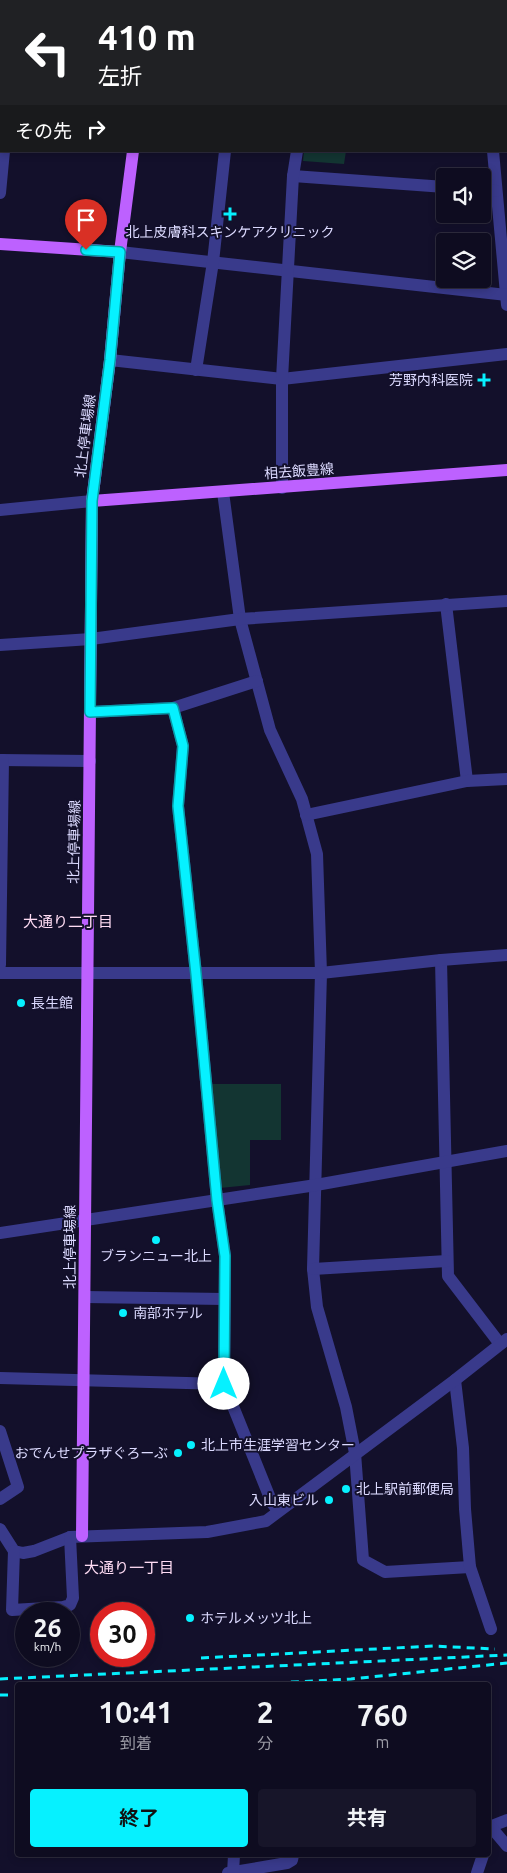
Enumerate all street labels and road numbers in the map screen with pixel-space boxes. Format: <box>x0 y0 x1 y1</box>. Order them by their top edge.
street label: 北上停車場線 <box>72 393 98 479</box>
street label: 相去飯豊線 <box>264 461 334 481</box>
street label: 北上停車場線 <box>65 800 83 884</box>
street label: 北上停車場線 <box>62 1205 78 1289</box>

